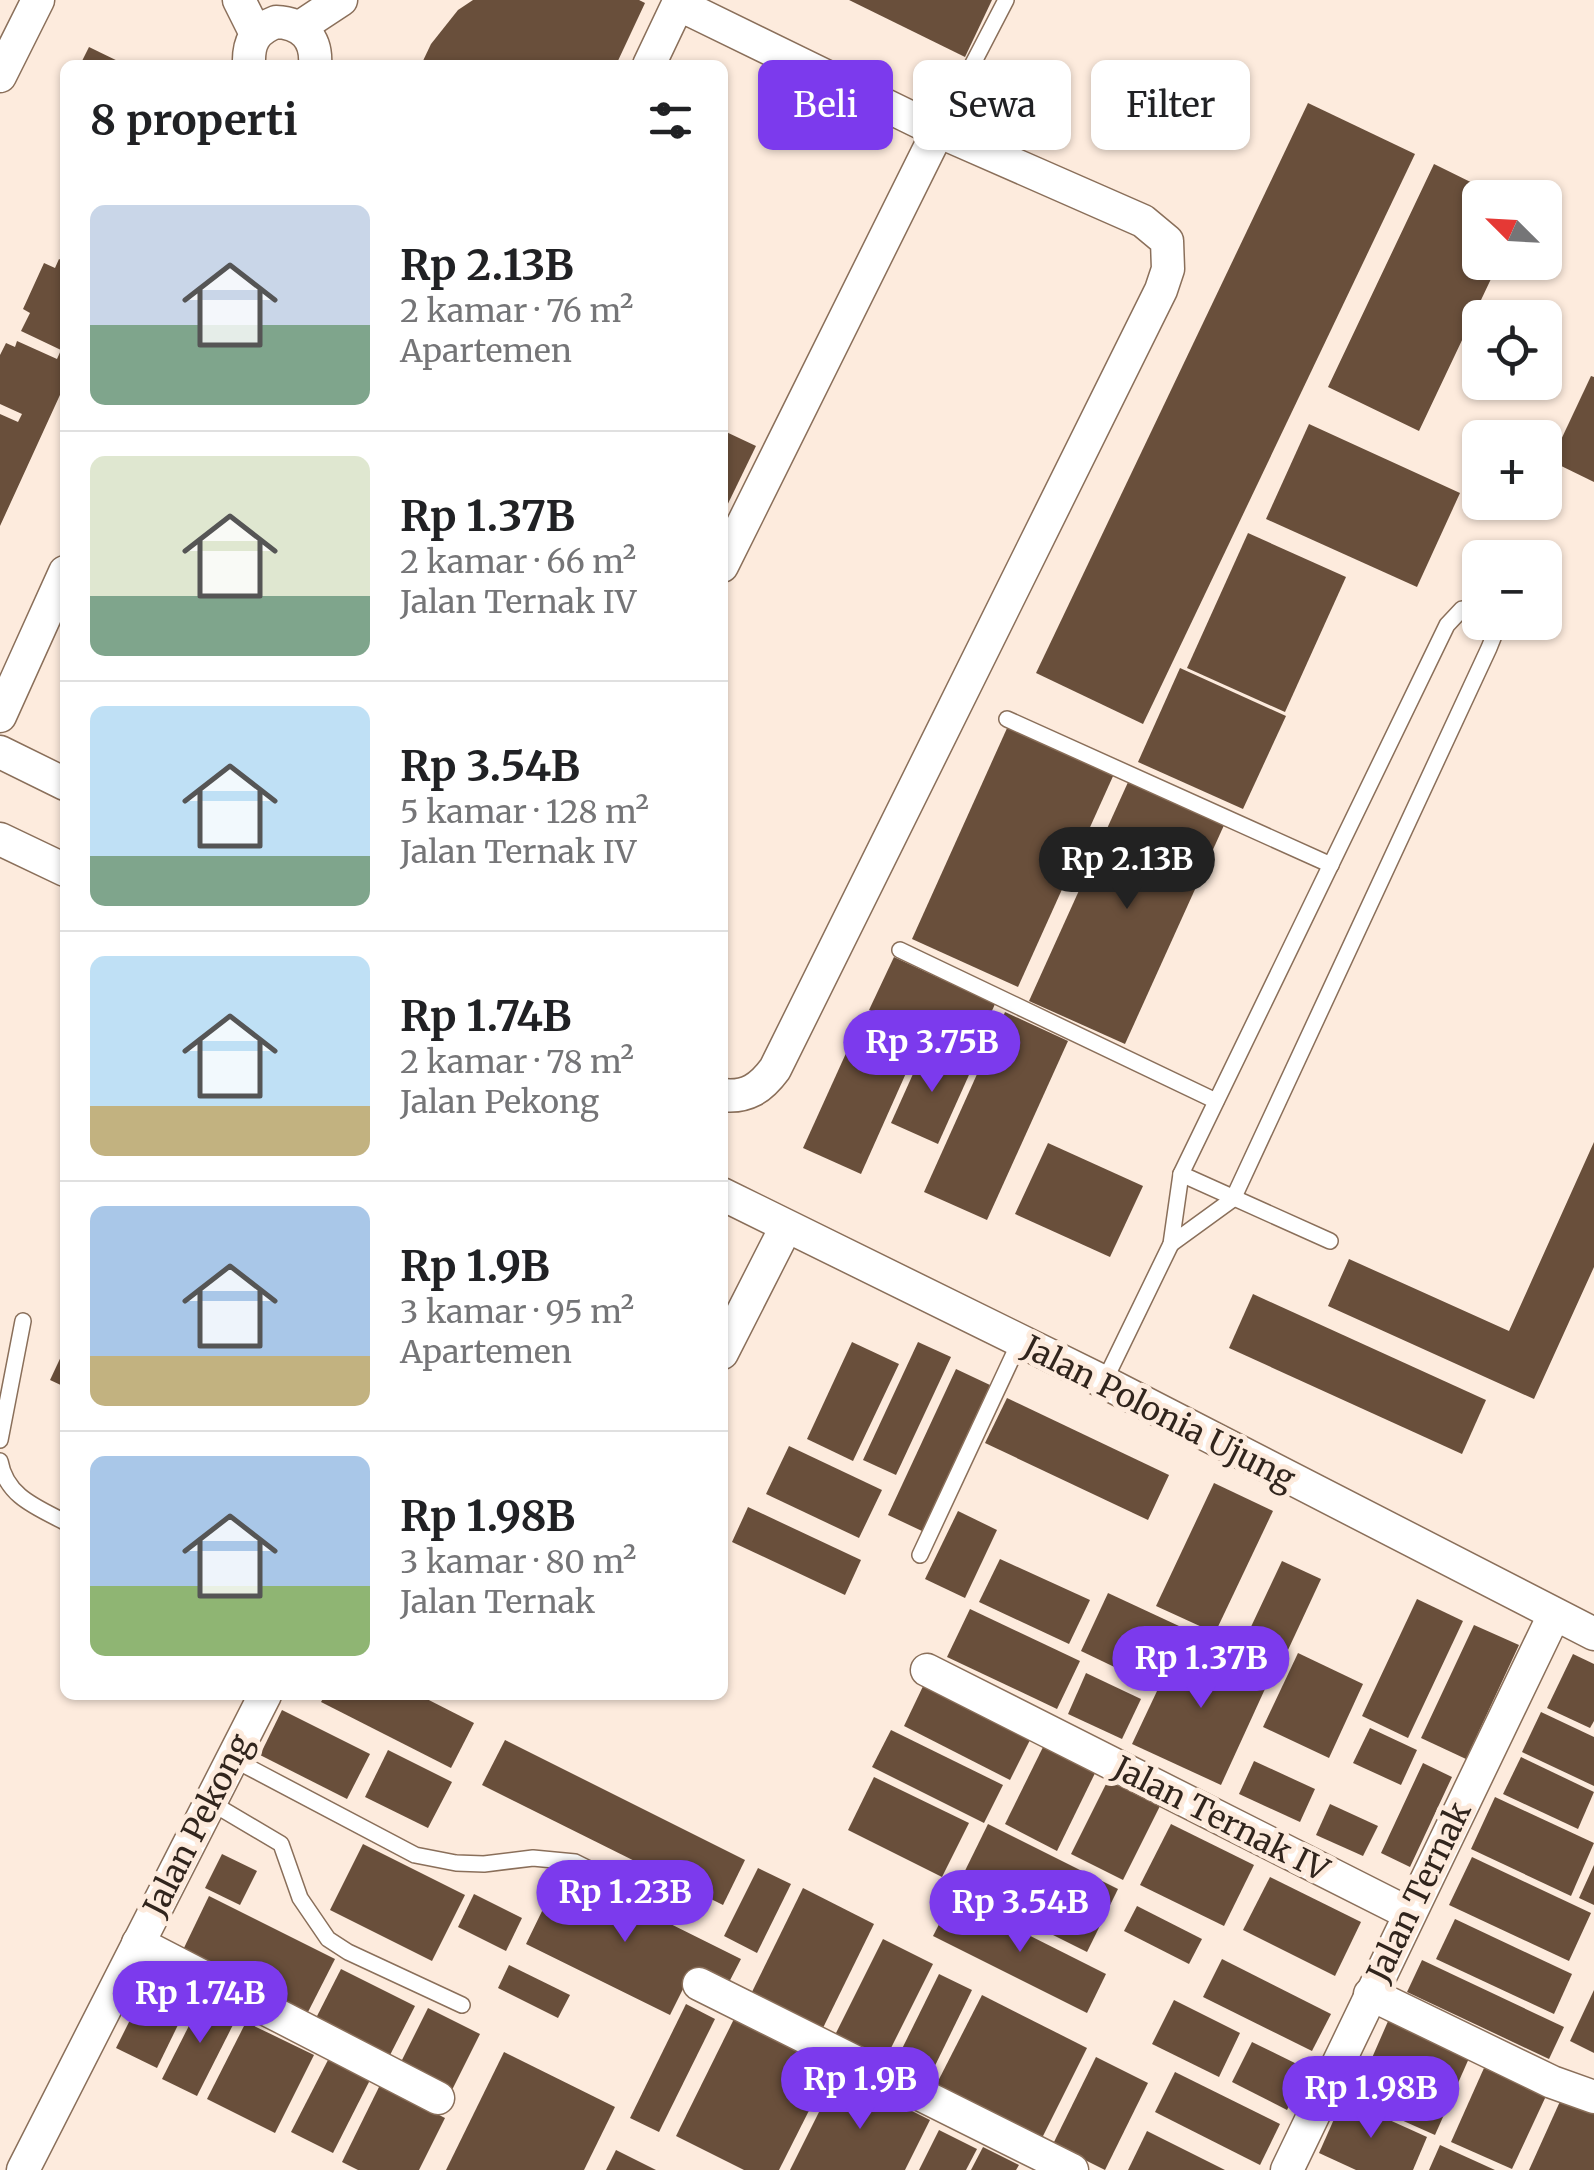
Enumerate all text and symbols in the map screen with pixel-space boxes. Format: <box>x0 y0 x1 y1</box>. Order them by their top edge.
chip: Beli <box>758 60 893 150</box>
chip: Sewa <box>913 60 1071 150</box>
chip: Filter <box>1091 60 1250 150</box>
icon: filters <box>643 93 698 148</box>
text: 8 properti <box>90 94 298 146</box>
north arrow <box>1462 180 1562 280</box>
map controls <box>1462 180 1562 640</box>
text: Rp 2.13B <box>400 239 574 291</box>
icon: home <box>170 245 290 365</box>
text: 2 kamar · 76 m² <box>400 291 633 331</box>
button: locate <box>1462 300 1562 400</box>
text: Apartemen <box>400 331 572 371</box>
button: + <box>1462 420 1562 520</box>
text: Rp 1.37B <box>400 490 575 542</box>
icon: home <box>170 496 290 616</box>
button: − <box>1462 540 1562 640</box>
text: 2 kamar · 66 m² <box>400 542 636 582</box>
text: Jalan Ternak IV <box>400 582 636 622</box>
text: Rp 3.54B <box>400 740 580 792</box>
icon: home <box>170 746 290 866</box>
text: 5 kamar · 128 m² <box>400 792 649 832</box>
pin: Rp 2.13B <box>1024 827 1230 912</box>
text: Jalan Ternak IV <box>400 832 636 872</box>
text: Rp 2.13B <box>1061 839 1193 879</box>
text: Rp 1.74B <box>400 990 571 1042</box>
icon: home <box>170 996 290 1116</box>
pin: Rp 3.75B <box>829 1010 1035 1095</box>
text: Rp 3.75B <box>865 1022 999 1062</box>
text: 2 kamar · 78 m² <box>400 1042 634 1082</box>
text: Jalan Pekong <box>400 1082 599 1122</box>
text: Rp 1.9B <box>400 1240 550 1292</box>
icon: home <box>170 1246 290 1366</box>
text: 3 kamar · 95 m² <box>400 1292 634 1332</box>
street label: Jalan Polonia Ujung <box>1015 1327 1302 1499</box>
text: Apartemen <box>400 1332 572 1372</box>
text: Rp 1.98B <box>400 1490 575 1542</box>
icon: home <box>170 1496 290 1616</box>
text: 3 kamar · 80 m² <box>400 1542 637 1582</box>
text: Jalan Ternak <box>400 1582 595 1622</box>
pin: Rp 1.37B <box>1098 1626 1304 1711</box>
text: Rp 1.37B <box>1134 1638 1268 1678</box>
street label: Jalan Pekong <box>135 1727 261 1924</box>
street label: Jalan Ternak IV <box>1106 1747 1336 1891</box>
street label: Jalan Ternak <box>1358 1795 1480 1989</box>
pin: Rp 1.23B <box>522 1860 728 1945</box>
pin: Rp 3.54B <box>917 1870 1123 1955</box>
text: Rp 1.23B <box>558 1872 692 1912</box>
text: Rp 3.54B <box>951 1882 1089 1922</box>
pin: Rp 1.74B <box>97 1961 303 2046</box>
text: Rp 1.74B <box>135 1973 265 2013</box>
pin: Rp 1.9B <box>768 2047 952 2132</box>
pin: Rp 1.98B <box>1268 2056 1474 2141</box>
text: Rp 1.9B <box>803 2059 917 2099</box>
text: Rp 1.98B <box>1304 2068 1438 2108</box>

